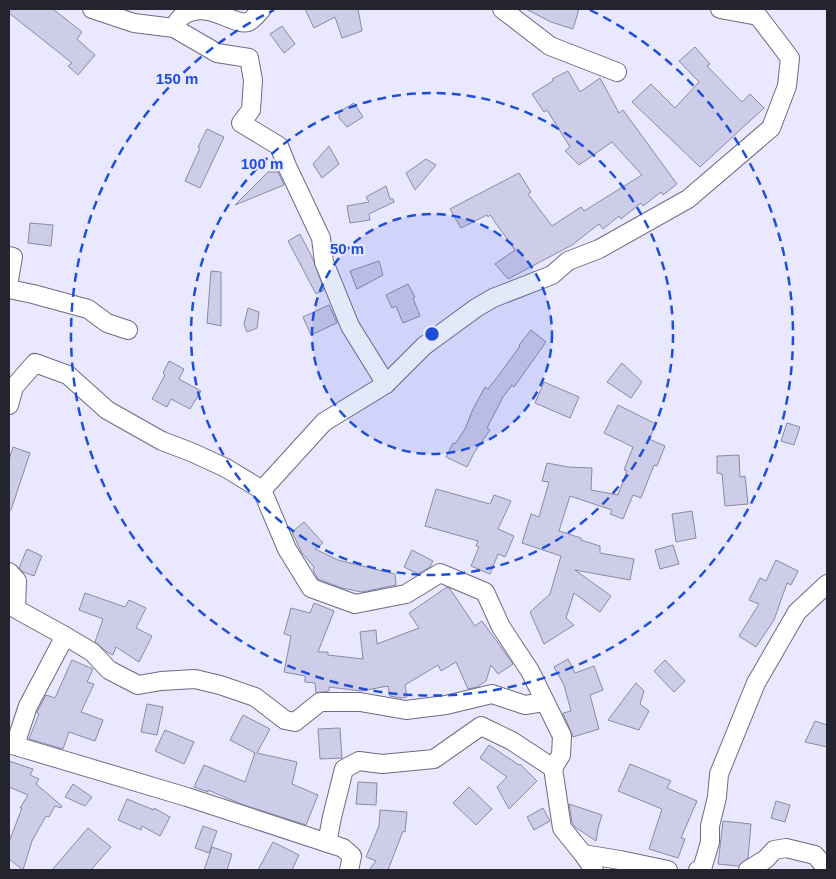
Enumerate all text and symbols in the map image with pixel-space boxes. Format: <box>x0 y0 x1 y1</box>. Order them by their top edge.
text: 150 m <box>156 70 198 87</box>
text: 100 m <box>241 155 283 172</box>
text: 50 m <box>330 240 364 257</box>
centre of rings <box>423 325 441 343</box>

